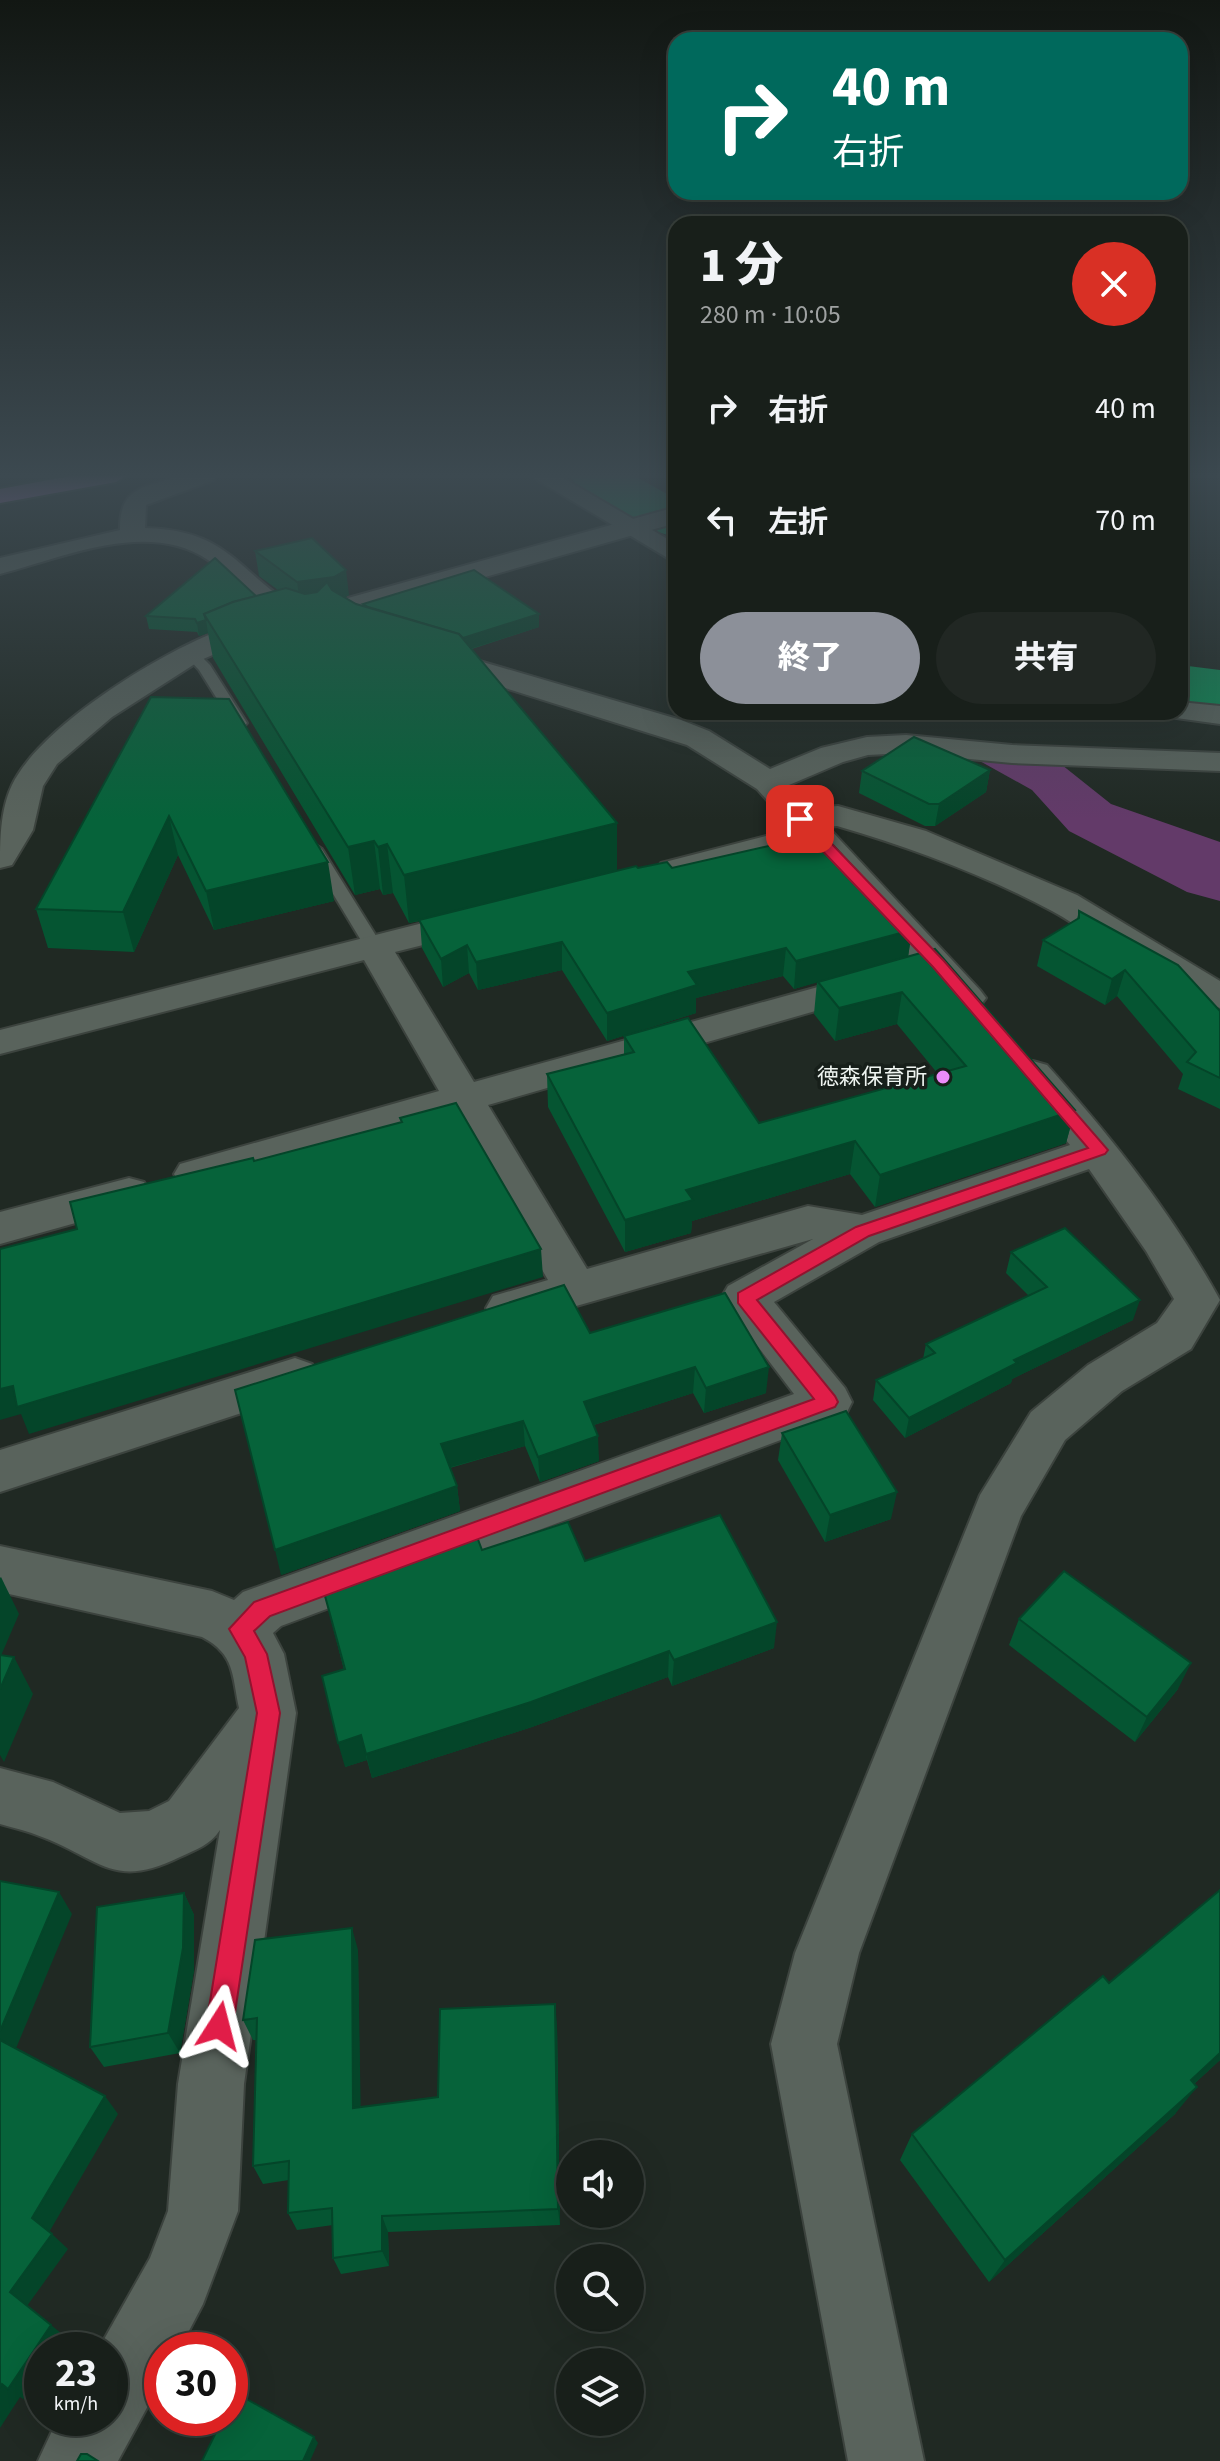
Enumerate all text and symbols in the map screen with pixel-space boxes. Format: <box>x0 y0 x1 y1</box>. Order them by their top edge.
text: 40 m <box>832 48 950 127</box>
icon: right <box>700 64 804 168</box>
text: 右折 <box>832 127 904 178</box>
text: 1 分 <box>700 232 783 300</box>
button: close <box>1072 242 1156 326</box>
text: 280 m · 10:05 <box>700 296 841 333</box>
icon: right <box>700 386 744 430</box>
text: 40 m <box>1095 387 1156 430</box>
text: 右折 <box>768 389 828 432</box>
icon: left <box>700 498 744 542</box>
text: 70 m <box>1095 499 1156 542</box>
text: 左折 <box>768 501 828 544</box>
button: 終了 <box>700 612 920 704</box>
button: 共有 <box>936 612 1156 704</box>
pin <box>766 785 834 853</box>
icon: arrive <box>778 797 822 841</box>
place label: 徳森保育所 <box>817 1061 927 1093</box>
marker: 徳森保育所 <box>934 1068 952 1086</box>
position arrow <box>177 1984 261 2068</box>
map controls <box>556 2140 644 2436</box>
button: sound <box>556 2140 644 2228</box>
button: search <box>556 2244 644 2332</box>
speed limit sign: 30 <box>144 2332 248 2436</box>
text: 23 <box>55 2345 97 2402</box>
button: layers <box>556 2348 644 2436</box>
text: km/h <box>54 2390 98 2418</box>

